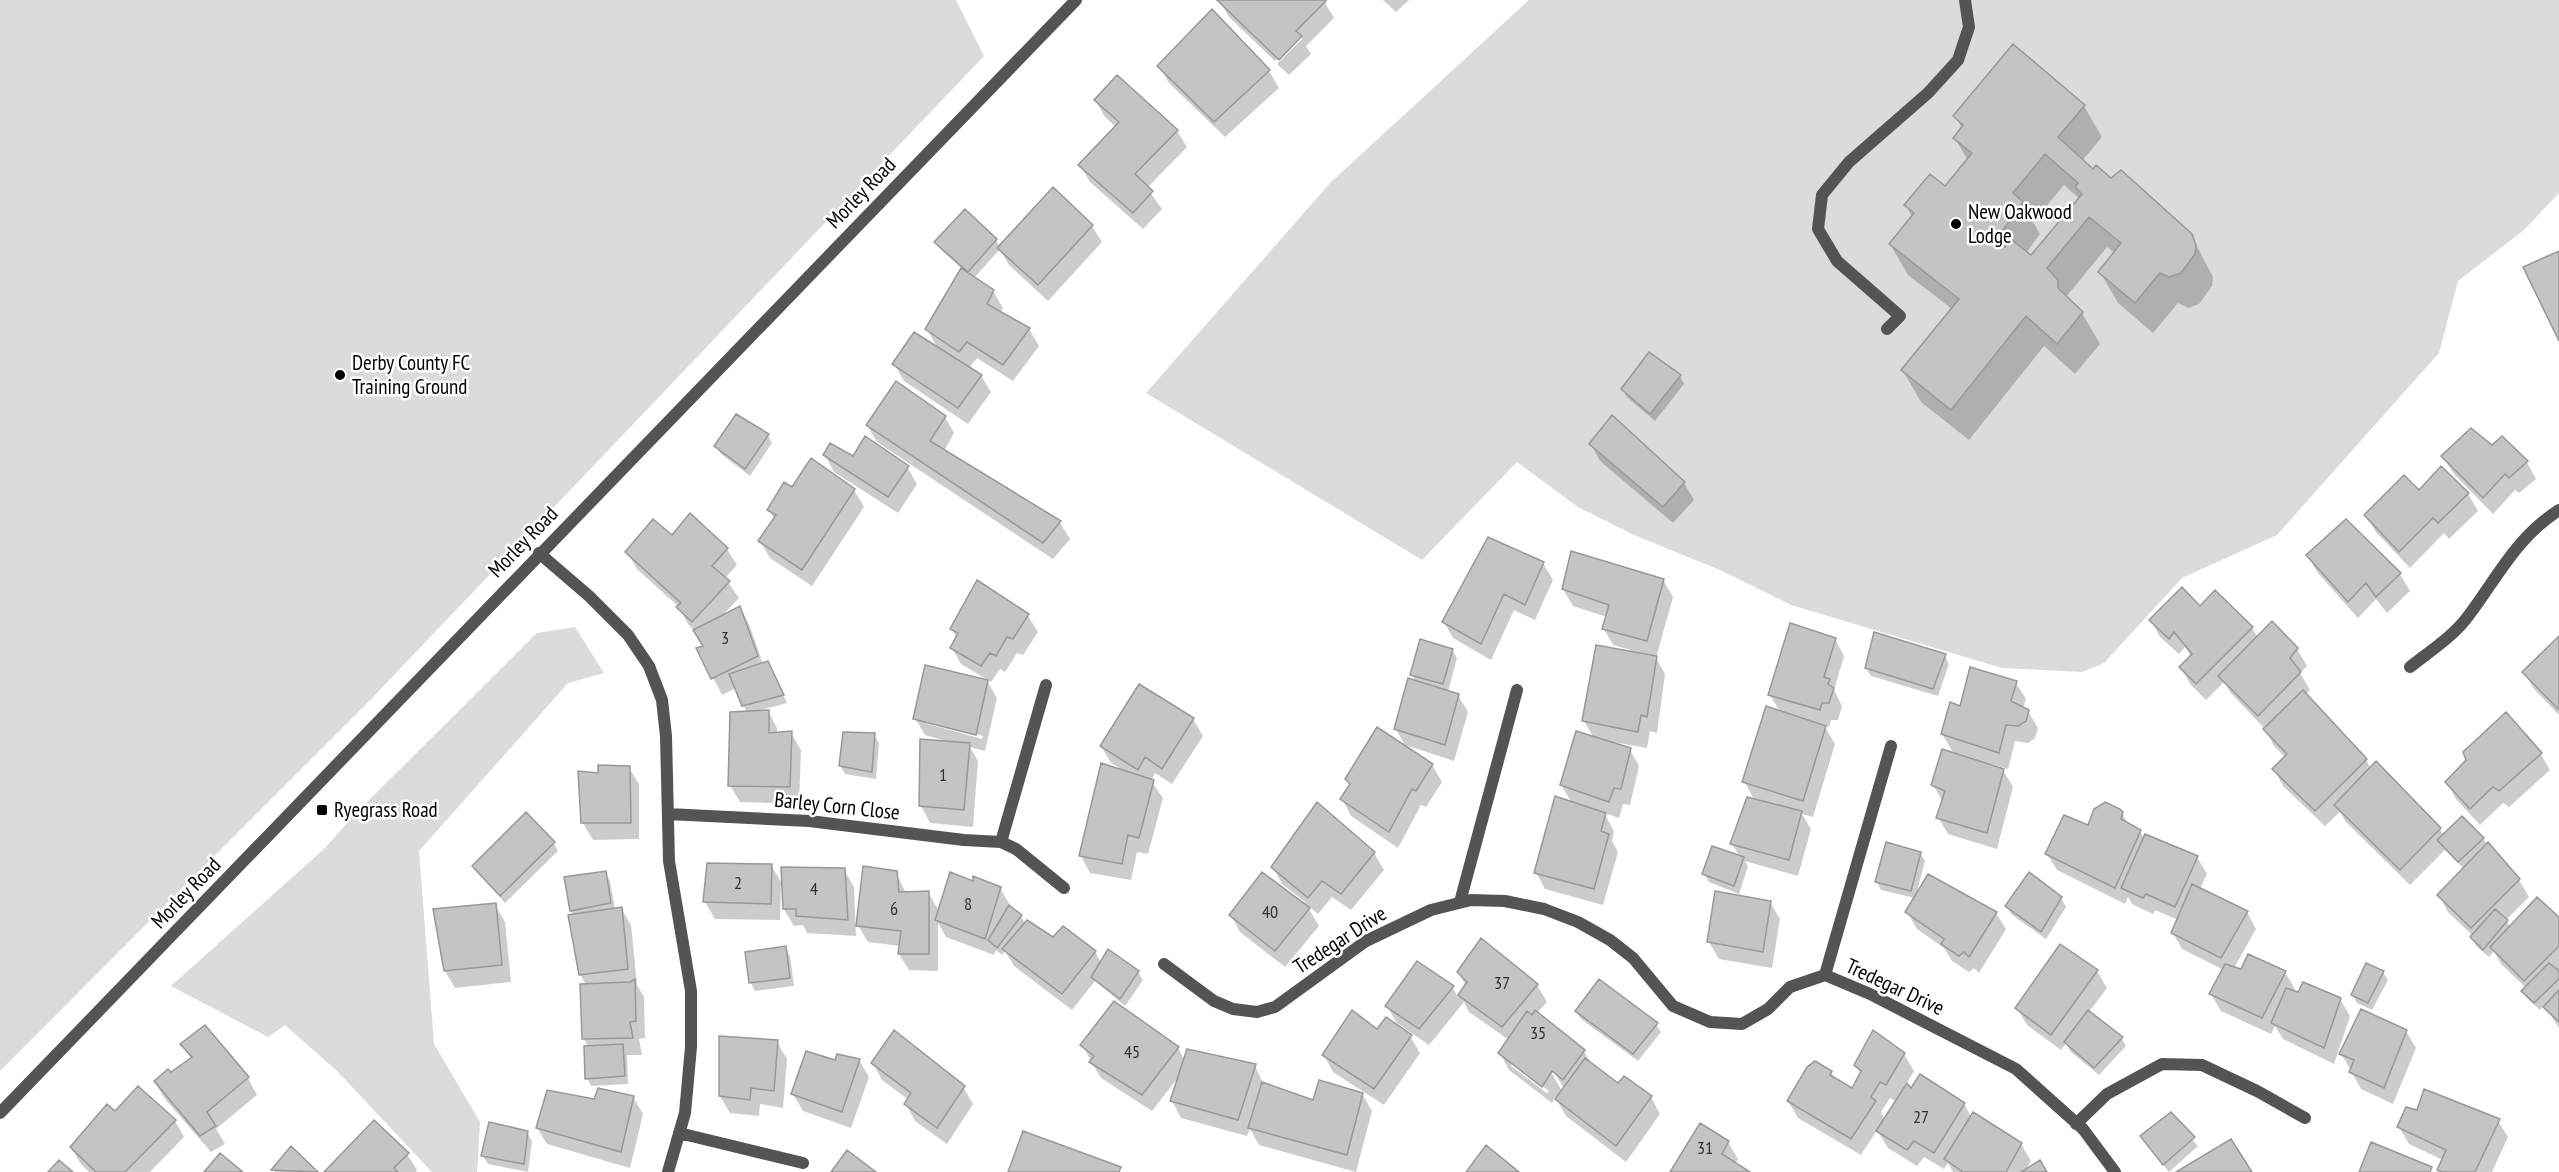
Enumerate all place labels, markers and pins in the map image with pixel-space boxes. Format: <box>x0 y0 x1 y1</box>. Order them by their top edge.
place label: New Oakwood Lodge <box>1968 198 2072 249</box>
marker: New Oakwood Lodge <box>1949 217 1963 231</box>
place label: Derby County FC Training Ground <box>352 349 471 400</box>
marker: Derby County FC Training Ground <box>333 368 347 382</box>
place label: Ryegrass Road <box>334 796 438 823</box>
marker: Ryegrass Road <box>315 803 329 817</box>

